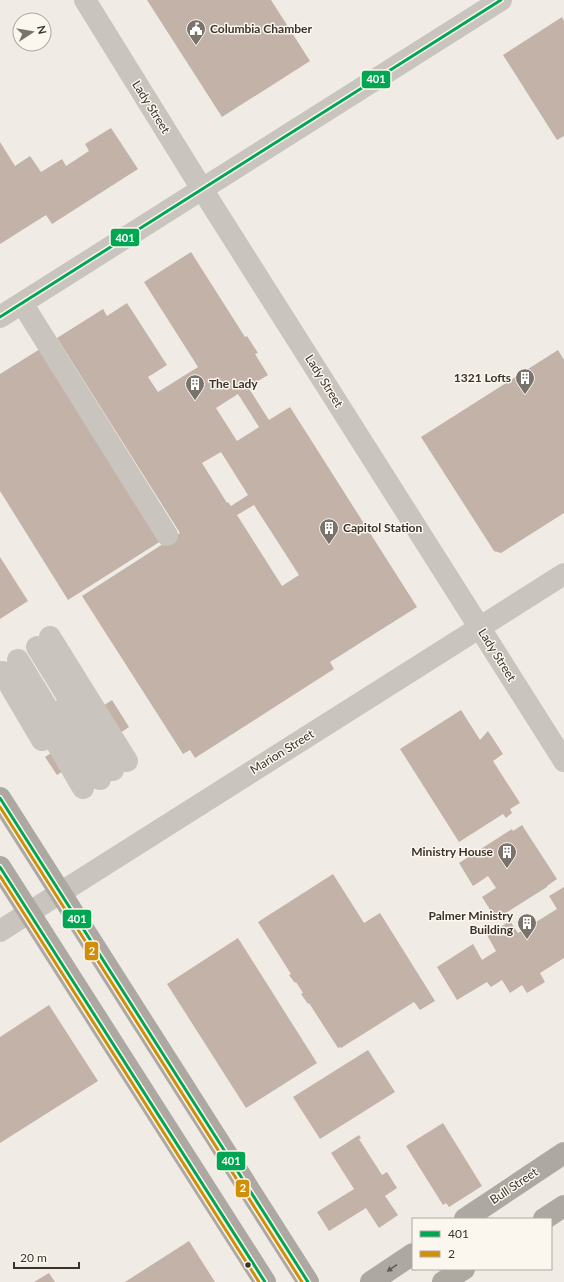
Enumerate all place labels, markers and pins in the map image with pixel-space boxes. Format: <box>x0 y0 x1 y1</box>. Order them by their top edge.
public building icon: Columbia Chamber <box>185 18 207 46</box>
place label: Columbia Chamber <box>210 21 312 36</box>
building icon: 1321 Lofts <box>514 367 536 395</box>
place label: 1321 Lofts <box>454 370 511 385</box>
building icon: The Lady <box>184 373 206 401</box>
place label: The Lady <box>209 376 258 391</box>
building icon: Capitol Station <box>318 517 340 545</box>
place label: Capitol Station <box>343 520 423 535</box>
building icon: Ministry House <box>496 841 518 869</box>
place label: Ministry House <box>411 844 494 859</box>
place label: Palmer Ministry Building <box>428 908 514 937</box>
building icon: Palmer Ministry Building <box>516 912 538 940</box>
unlabelled marker <box>243 1260 253 1270</box>

